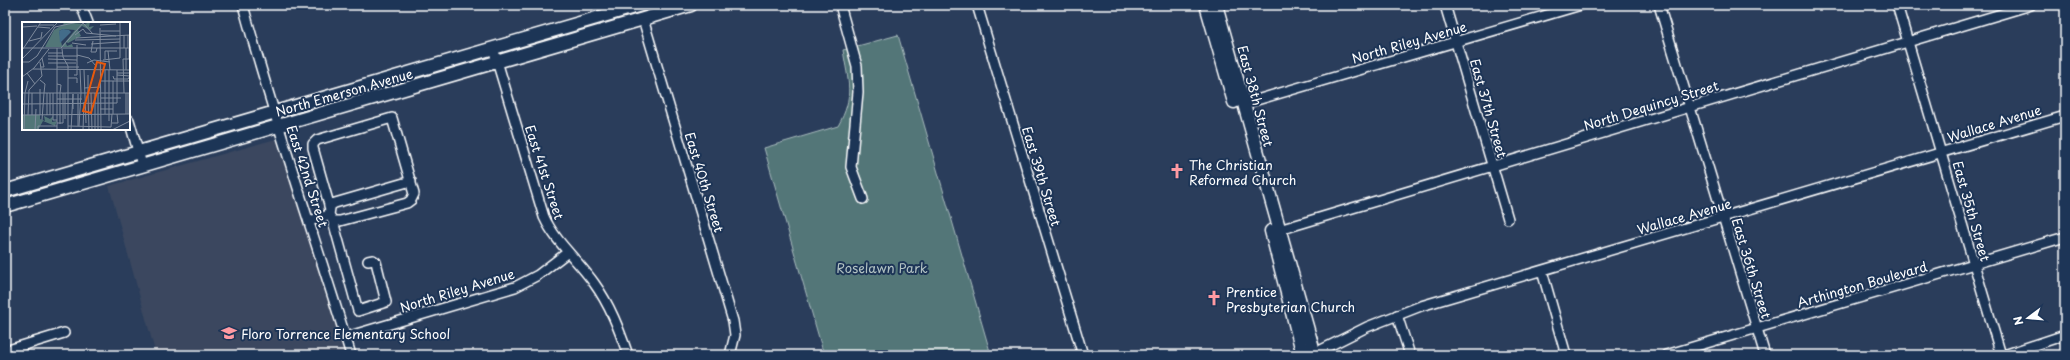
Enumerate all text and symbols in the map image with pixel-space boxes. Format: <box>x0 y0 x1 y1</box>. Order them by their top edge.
street label: North Riley Avenue <box>1349 16 1469 68</box>
inset map <box>22 22 130 130</box>
street label: East 38th Street <box>1233 43 1279 149</box>
street label: East 37th Street <box>1466 56 1512 160</box>
street label: North Emerson Avenue <box>273 63 415 121</box>
street label: North Dequincy Street <box>1581 75 1721 135</box>
street label: Wallace Avenue <box>1945 100 2043 146</box>
street label: East 41st Street <box>521 122 569 222</box>
street label: East 42nd Street <box>283 123 333 229</box>
street label: East 39th Street <box>1018 124 1066 228</box>
street label: East 40th Street <box>681 130 729 234</box>
place label: The Christian Reformed Church <box>1189 155 1296 189</box>
street label: East 35th Street <box>1949 159 1995 263</box>
church icon: The Christian Reformed Church <box>1168 162 1186 180</box>
street label: Wallace Avenue <box>1635 193 1733 239</box>
street label: East 36th Street <box>1728 215 1776 321</box>
street label: Arthington Boulevard <box>1795 256 1929 312</box>
park label: Roselawn Park <box>836 258 928 277</box>
street label: North Riley Avenue <box>397 264 517 316</box>
place label: Prentice Presbyterian Church <box>1226 282 1355 316</box>
church icon: Prentice Presbyterian Church <box>1205 289 1223 307</box>
north arrow <box>2008 298 2048 338</box>
text: N <box>2008 314 2027 327</box>
school or university icon: Floro Torrence Elementary School <box>220 324 238 342</box>
place label: Floro Torrence Elementary School <box>241 324 450 343</box>

